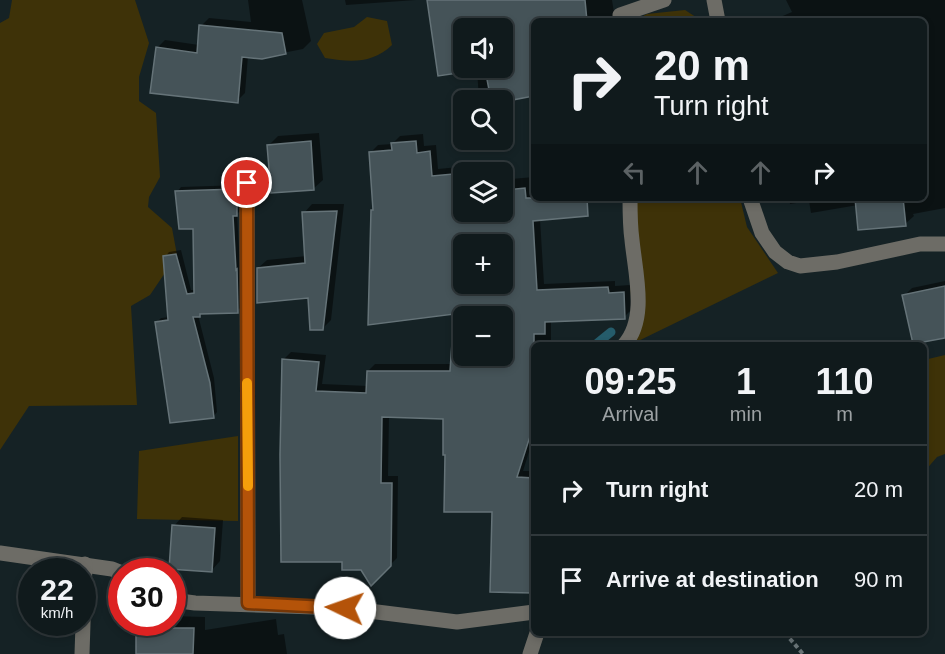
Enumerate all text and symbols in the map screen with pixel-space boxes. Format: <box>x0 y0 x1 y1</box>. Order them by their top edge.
map controls <box>453 18 513 366</box>
button: sound <box>453 18 513 78</box>
icon: right <box>555 42 633 120</box>
text: 20 m <box>654 42 750 89</box>
button: search <box>453 90 513 150</box>
text: Turn right <box>654 91 769 121</box>
icon: left <box>618 156 651 189</box>
icon: ahead <box>681 156 714 189</box>
icon: ahead <box>744 156 777 189</box>
icon: right <box>807 156 840 189</box>
pin <box>221 157 272 208</box>
button: layers <box>453 162 513 222</box>
icon: arrive <box>230 166 263 199</box>
button: + <box>453 234 513 294</box>
button: − <box>453 306 513 366</box>
text: 09:25 <box>584 361 676 402</box>
text: 1 <box>736 361 756 402</box>
text: 110 <box>815 361 874 402</box>
text: Arrival <box>602 403 659 425</box>
text: min <box>730 403 762 425</box>
text: m <box>836 403 853 425</box>
icon: right <box>555 474 588 507</box>
text: Turn right <box>606 477 708 502</box>
text: 20 m <box>854 477 903 502</box>
speed limit sign: 30 <box>108 558 186 636</box>
icon: arrive <box>555 564 588 597</box>
text: Arrive at destination <box>606 567 819 592</box>
text: 90 m <box>854 567 903 592</box>
text: 22 <box>40 573 74 606</box>
position arrow <box>313 576 377 640</box>
text: km/h <box>41 604 73 621</box>

